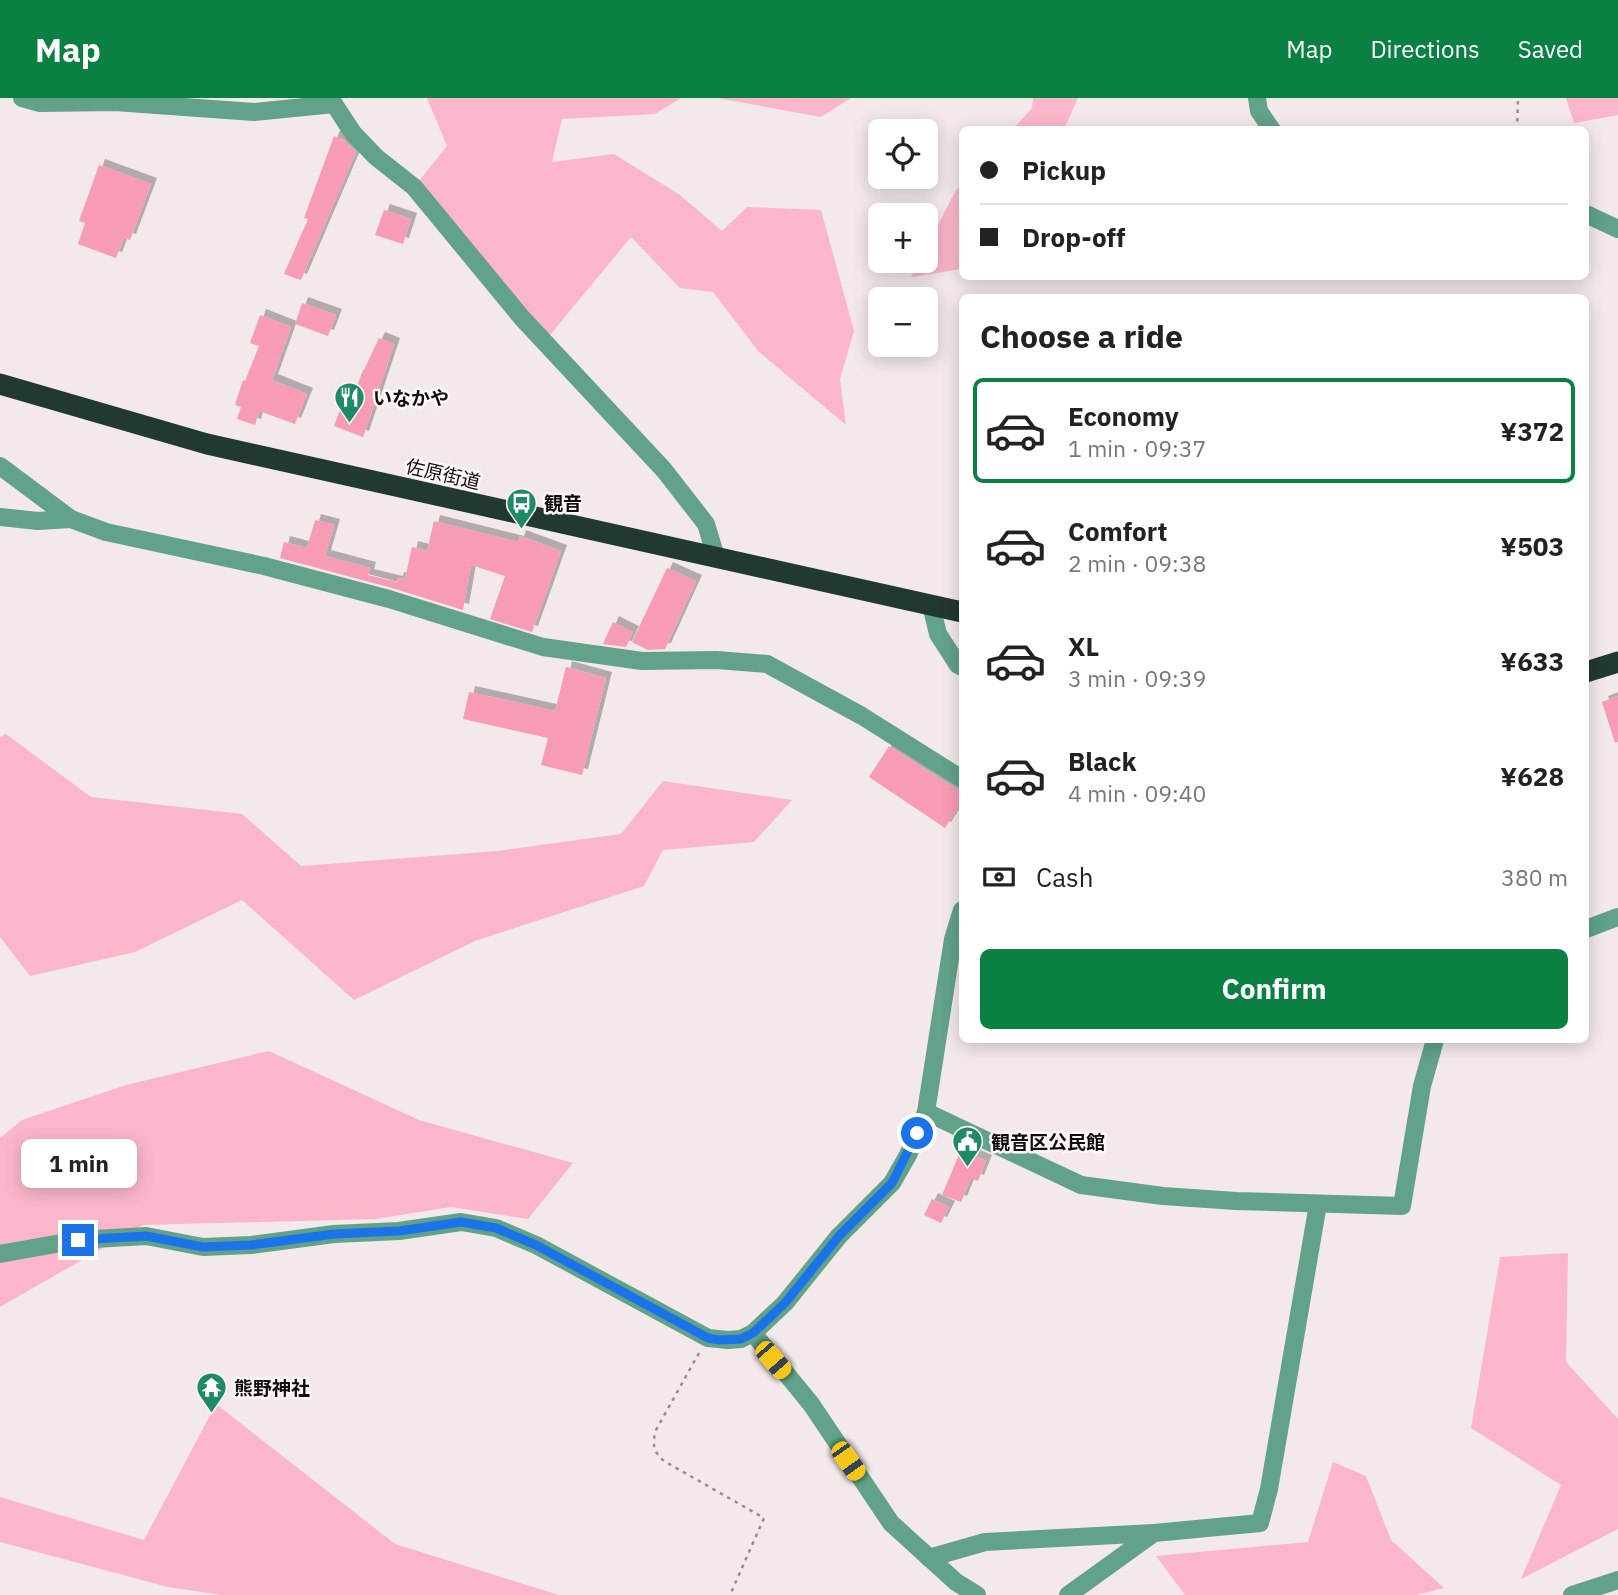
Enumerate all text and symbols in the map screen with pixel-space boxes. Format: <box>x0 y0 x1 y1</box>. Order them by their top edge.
text: Map <box>35 28 101 71</box>
text: Map <box>1286 33 1332 65</box>
text: Directions <box>1370 33 1480 65</box>
text: Saved <box>1518 33 1583 65</box>
map controls <box>868 119 938 357</box>
button: locate <box>868 119 938 189</box>
text: Pickup <box>1022 153 1106 187</box>
button: + <box>868 203 938 273</box>
text: Drop-off <box>1022 220 1125 254</box>
button: − <box>868 287 938 357</box>
text: Choose a ride <box>980 315 1183 357</box>
restaurant icon: いなかや <box>333 381 367 425</box>
place label: いなかや <box>373 386 449 410</box>
icon: car <box>984 399 1047 462</box>
text: Economy <box>1068 399 1179 433</box>
text: ¥372 <box>1500 414 1564 448</box>
text: 1 min · 09:37 <box>1068 433 1206 463</box>
street label: 佐原街道 <box>403 454 483 494</box>
bus stop icon: 観音 <box>504 486 538 530</box>
place label: 観音 <box>544 491 582 515</box>
icon: car <box>984 514 1047 577</box>
text: Comfort <box>1068 514 1167 548</box>
text: ¥503 <box>1500 529 1564 563</box>
text: 2 min · 09:38 <box>1068 548 1206 578</box>
icon: car <box>984 629 1047 692</box>
text: XL <box>1068 629 1099 663</box>
text: ¥633 <box>1500 644 1564 678</box>
text: 3 min · 09:39 <box>1068 663 1206 693</box>
icon: car <box>984 744 1047 807</box>
text: Black <box>1068 744 1136 778</box>
text: ¥628 <box>1500 759 1564 793</box>
text: 4 min · 09:40 <box>1068 778 1206 808</box>
icon: cash <box>980 858 1018 896</box>
text: Cash <box>1036 860 1093 894</box>
text: 380 m <box>1501 862 1568 892</box>
button: Confirm <box>980 949 1568 1029</box>
route start <box>901 1117 933 1149</box>
public building icon: 観音区公民館 <box>951 1125 985 1169</box>
place label: 観音区公民館 <box>991 1130 1105 1154</box>
callout: 1 min <box>20 1138 136 1188</box>
text: 1 min <box>49 1148 109 1178</box>
route end <box>62 1224 94 1256</box>
car <box>752 1337 795 1383</box>
temple icon: 熊野神社 <box>194 1371 228 1415</box>
place label: 熊野神社 <box>234 1376 310 1400</box>
car <box>828 1438 869 1484</box>

